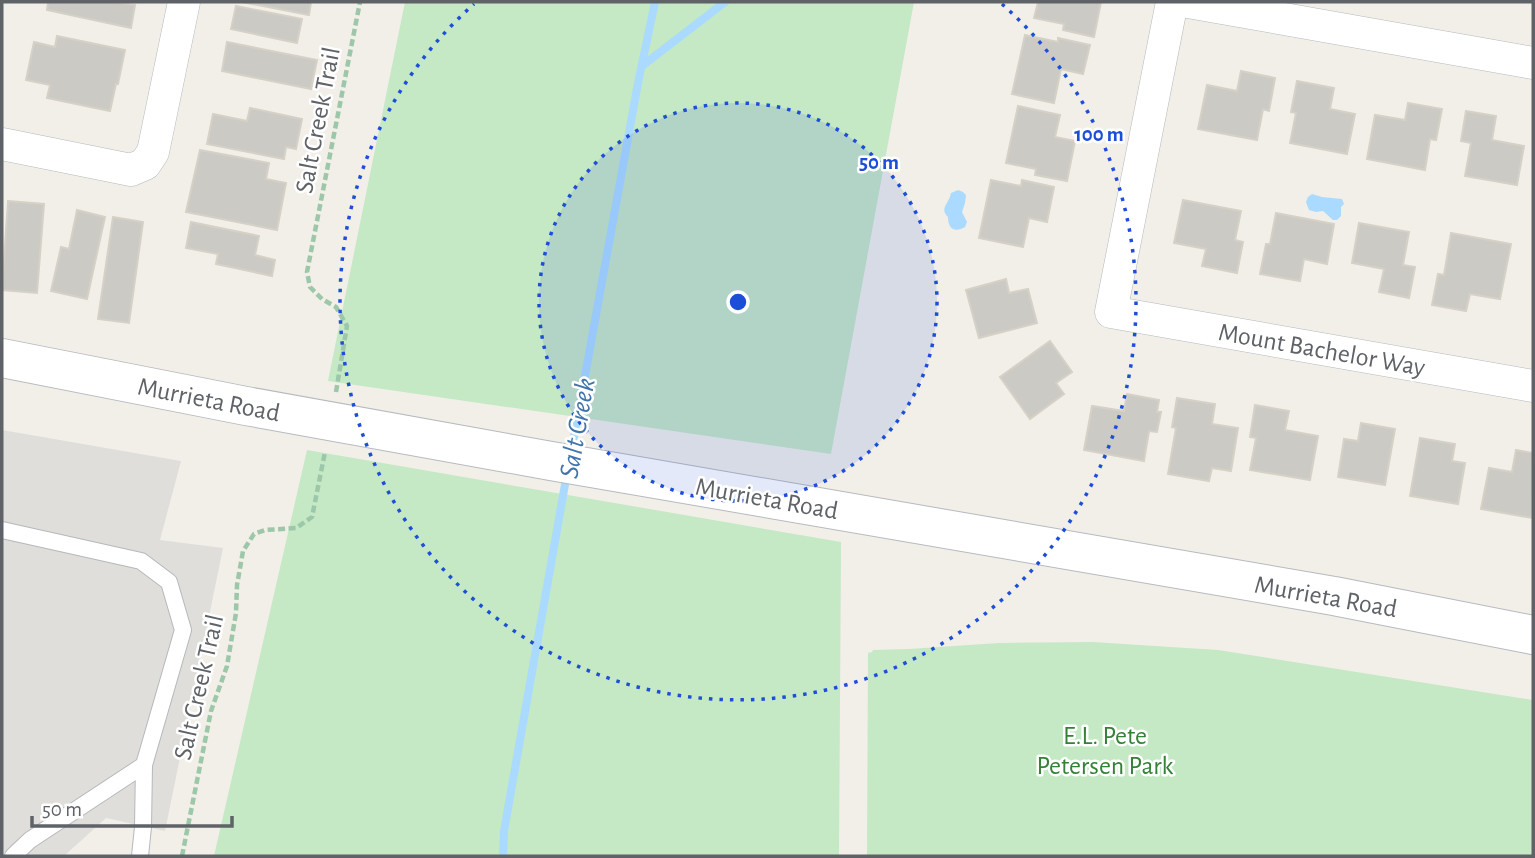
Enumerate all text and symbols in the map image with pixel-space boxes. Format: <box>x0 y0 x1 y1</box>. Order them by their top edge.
street label: Salt Creek Trail <box>291 45 345 195</box>
text: 100 m <box>1074 124 1124 145</box>
text: 50 m <box>859 152 899 173</box>
centre of rings <box>726 290 750 314</box>
street label: Mount Bachelor Way <box>1216 319 1427 381</box>
street label: Murrieta Road <box>135 373 282 427</box>
water label: Salt Creek <box>555 376 601 481</box>
street label: Murrieta Road <box>693 474 840 524</box>
street label: Murrieta Road <box>1252 572 1399 622</box>
street label: Salt Creek Trail <box>170 612 228 762</box>
park label: E.L. Pete Petersen Park <box>1037 723 1174 779</box>
scale bar <box>32 784 231 828</box>
text: 50 m <box>42 799 82 820</box>

